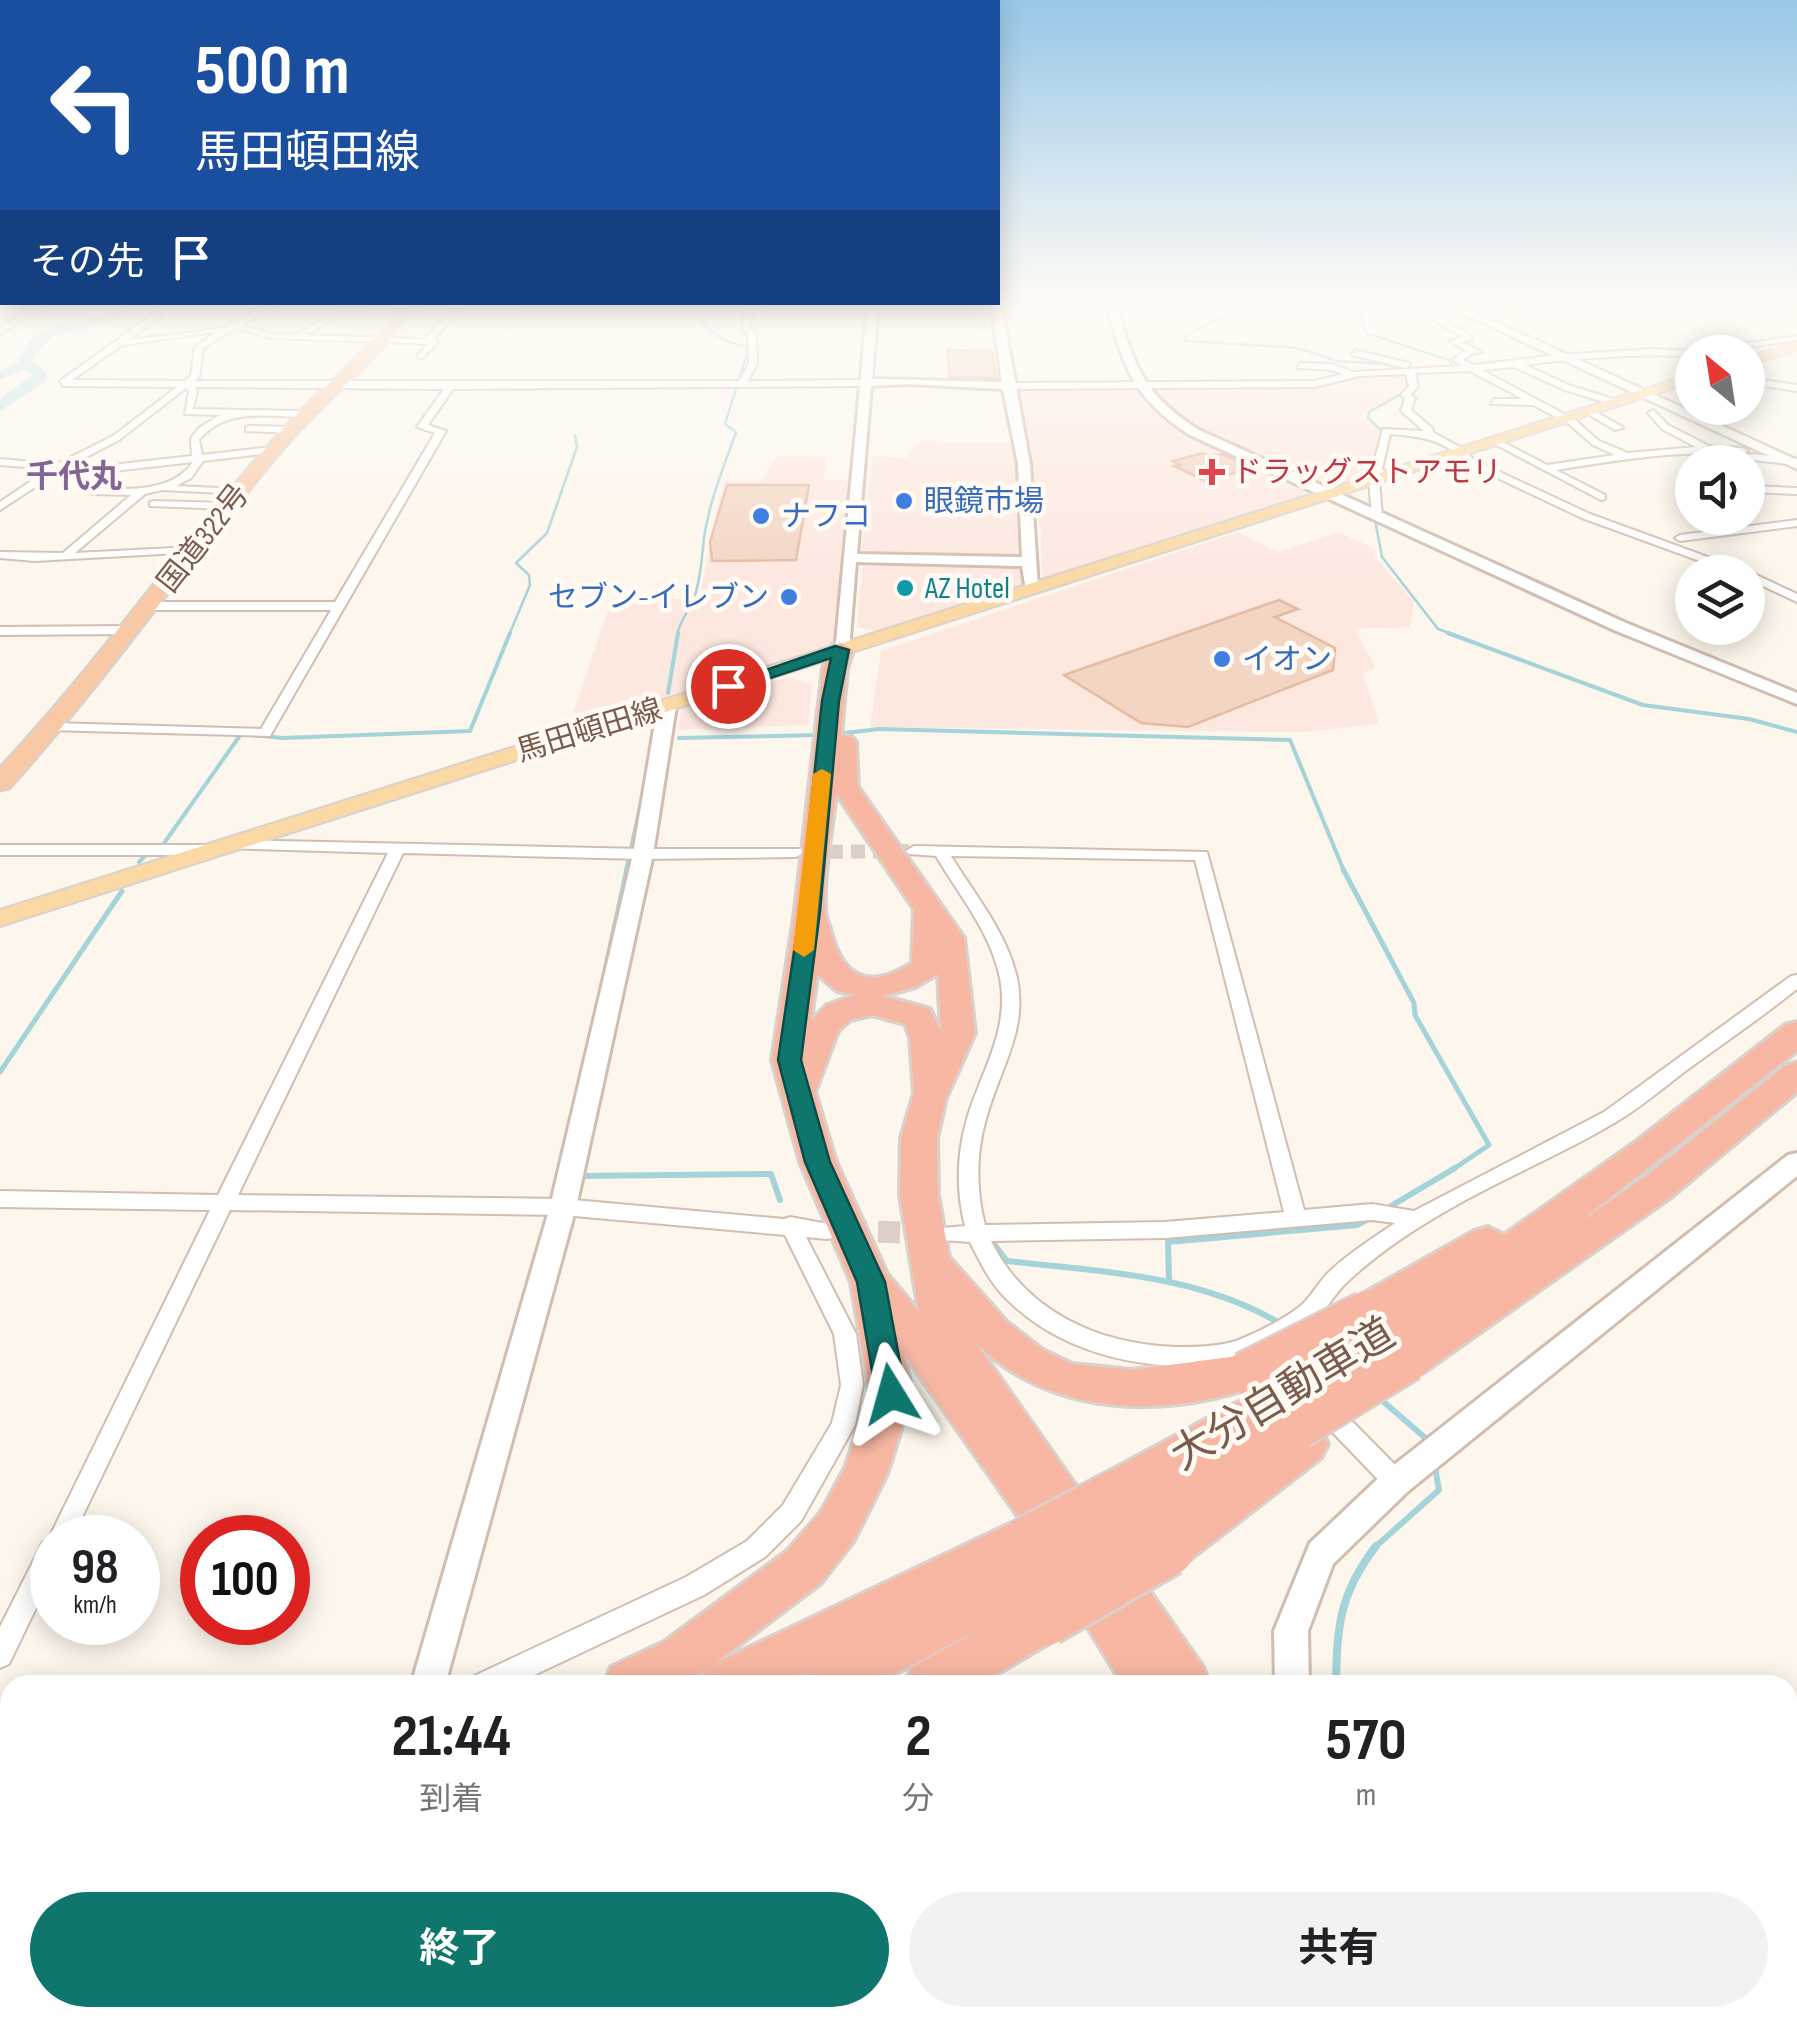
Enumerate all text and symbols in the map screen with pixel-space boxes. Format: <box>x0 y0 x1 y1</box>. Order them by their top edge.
text: 500 m <box>195 30 350 114</box>
icon: left <box>30 40 160 170</box>
text: 馬田頓田線 <box>195 126 420 181</box>
icon: arrive <box>164 230 219 285</box>
text: その先 <box>30 240 144 285</box>
north arrow <box>1675 335 1765 425</box>
map controls <box>1675 335 1765 645</box>
button: sound <box>1675 445 1765 535</box>
place label: ドラッグストアモリ <box>1232 455 1502 491</box>
district label: 千代丸 <box>26 458 122 497</box>
marker: ドラッグストアモリ <box>1201 461 1223 483</box>
street label: 国道322号 <box>150 477 257 600</box>
place label: 眼鏡市場 <box>924 484 1044 520</box>
marker: 眼鏡市場 <box>893 490 915 512</box>
place label: ナフコ <box>781 499 871 535</box>
marker: ナフコ <box>750 505 772 527</box>
button: layers <box>1675 555 1765 645</box>
place label: AZ Hotel <box>924 571 1010 607</box>
marker: AZ Hotel <box>894 577 916 599</box>
place label: セブン-イレブン <box>548 580 769 616</box>
marker: セブン-イレブン <box>778 586 800 608</box>
place label: イオン <box>1242 642 1332 678</box>
pin <box>686 644 771 729</box>
marker: イオン <box>1211 648 1233 670</box>
icon: arrive <box>701 659 756 714</box>
street label: 馬田頓田線 <box>512 692 666 770</box>
street label: 大分自動車道 <box>1162 1308 1404 1482</box>
position arrow <box>839 1342 943 1446</box>
speed limit sign: 100 <box>180 1515 310 1645</box>
text: 98 <box>71 1538 119 1598</box>
text: km/h <box>73 1590 117 1621</box>
text: 21:44 <box>391 1701 511 1773</box>
text: 2 <box>905 1701 931 1773</box>
text: 570 <box>1326 1705 1406 1777</box>
text: m <box>1356 1776 1376 1815</box>
text: 到着 <box>419 1780 483 1819</box>
text: 分 <box>902 1780 934 1819</box>
button: 終了 <box>30 1892 889 2007</box>
button: 共有 <box>909 1892 1768 2007</box>

